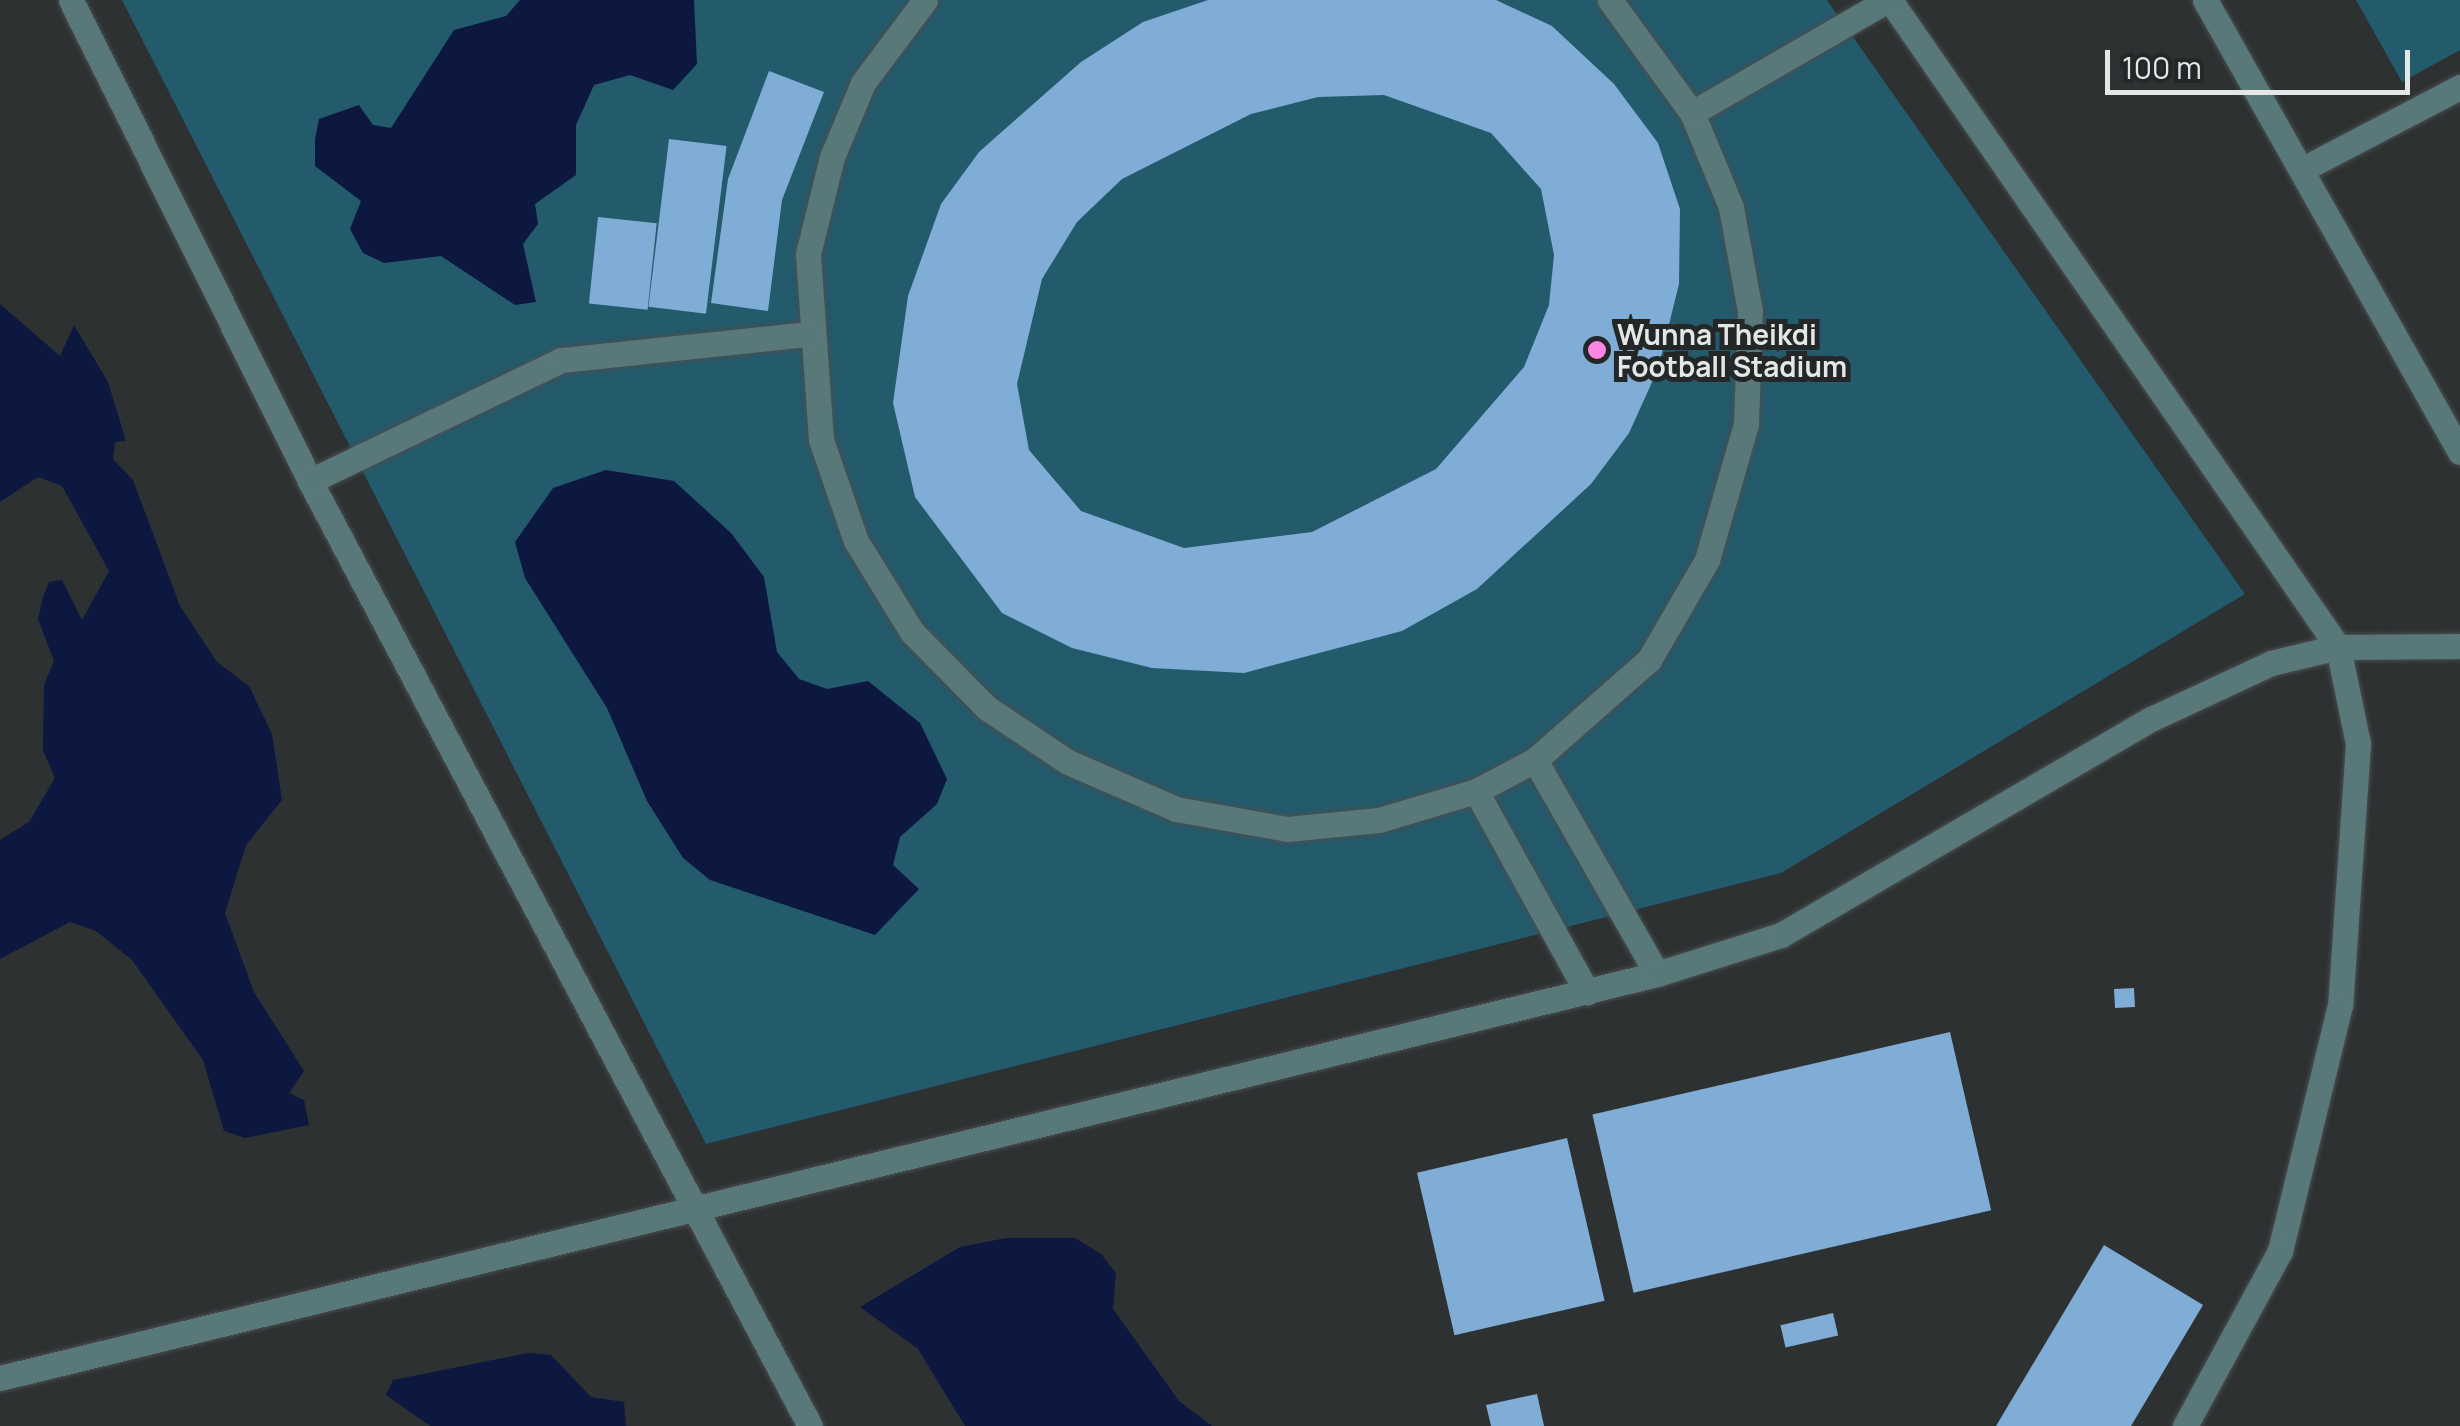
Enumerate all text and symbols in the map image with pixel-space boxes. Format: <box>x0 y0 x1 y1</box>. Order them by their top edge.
scale bar <box>2110 30 2415 92</box>
text: 100 m <box>2122 47 2202 88</box>
place label: Wunna Theikdi Football Stadium <box>1617 317 1847 383</box>
marker: Wunna Theikdi Football Stadium <box>1586 339 1608 361</box>

